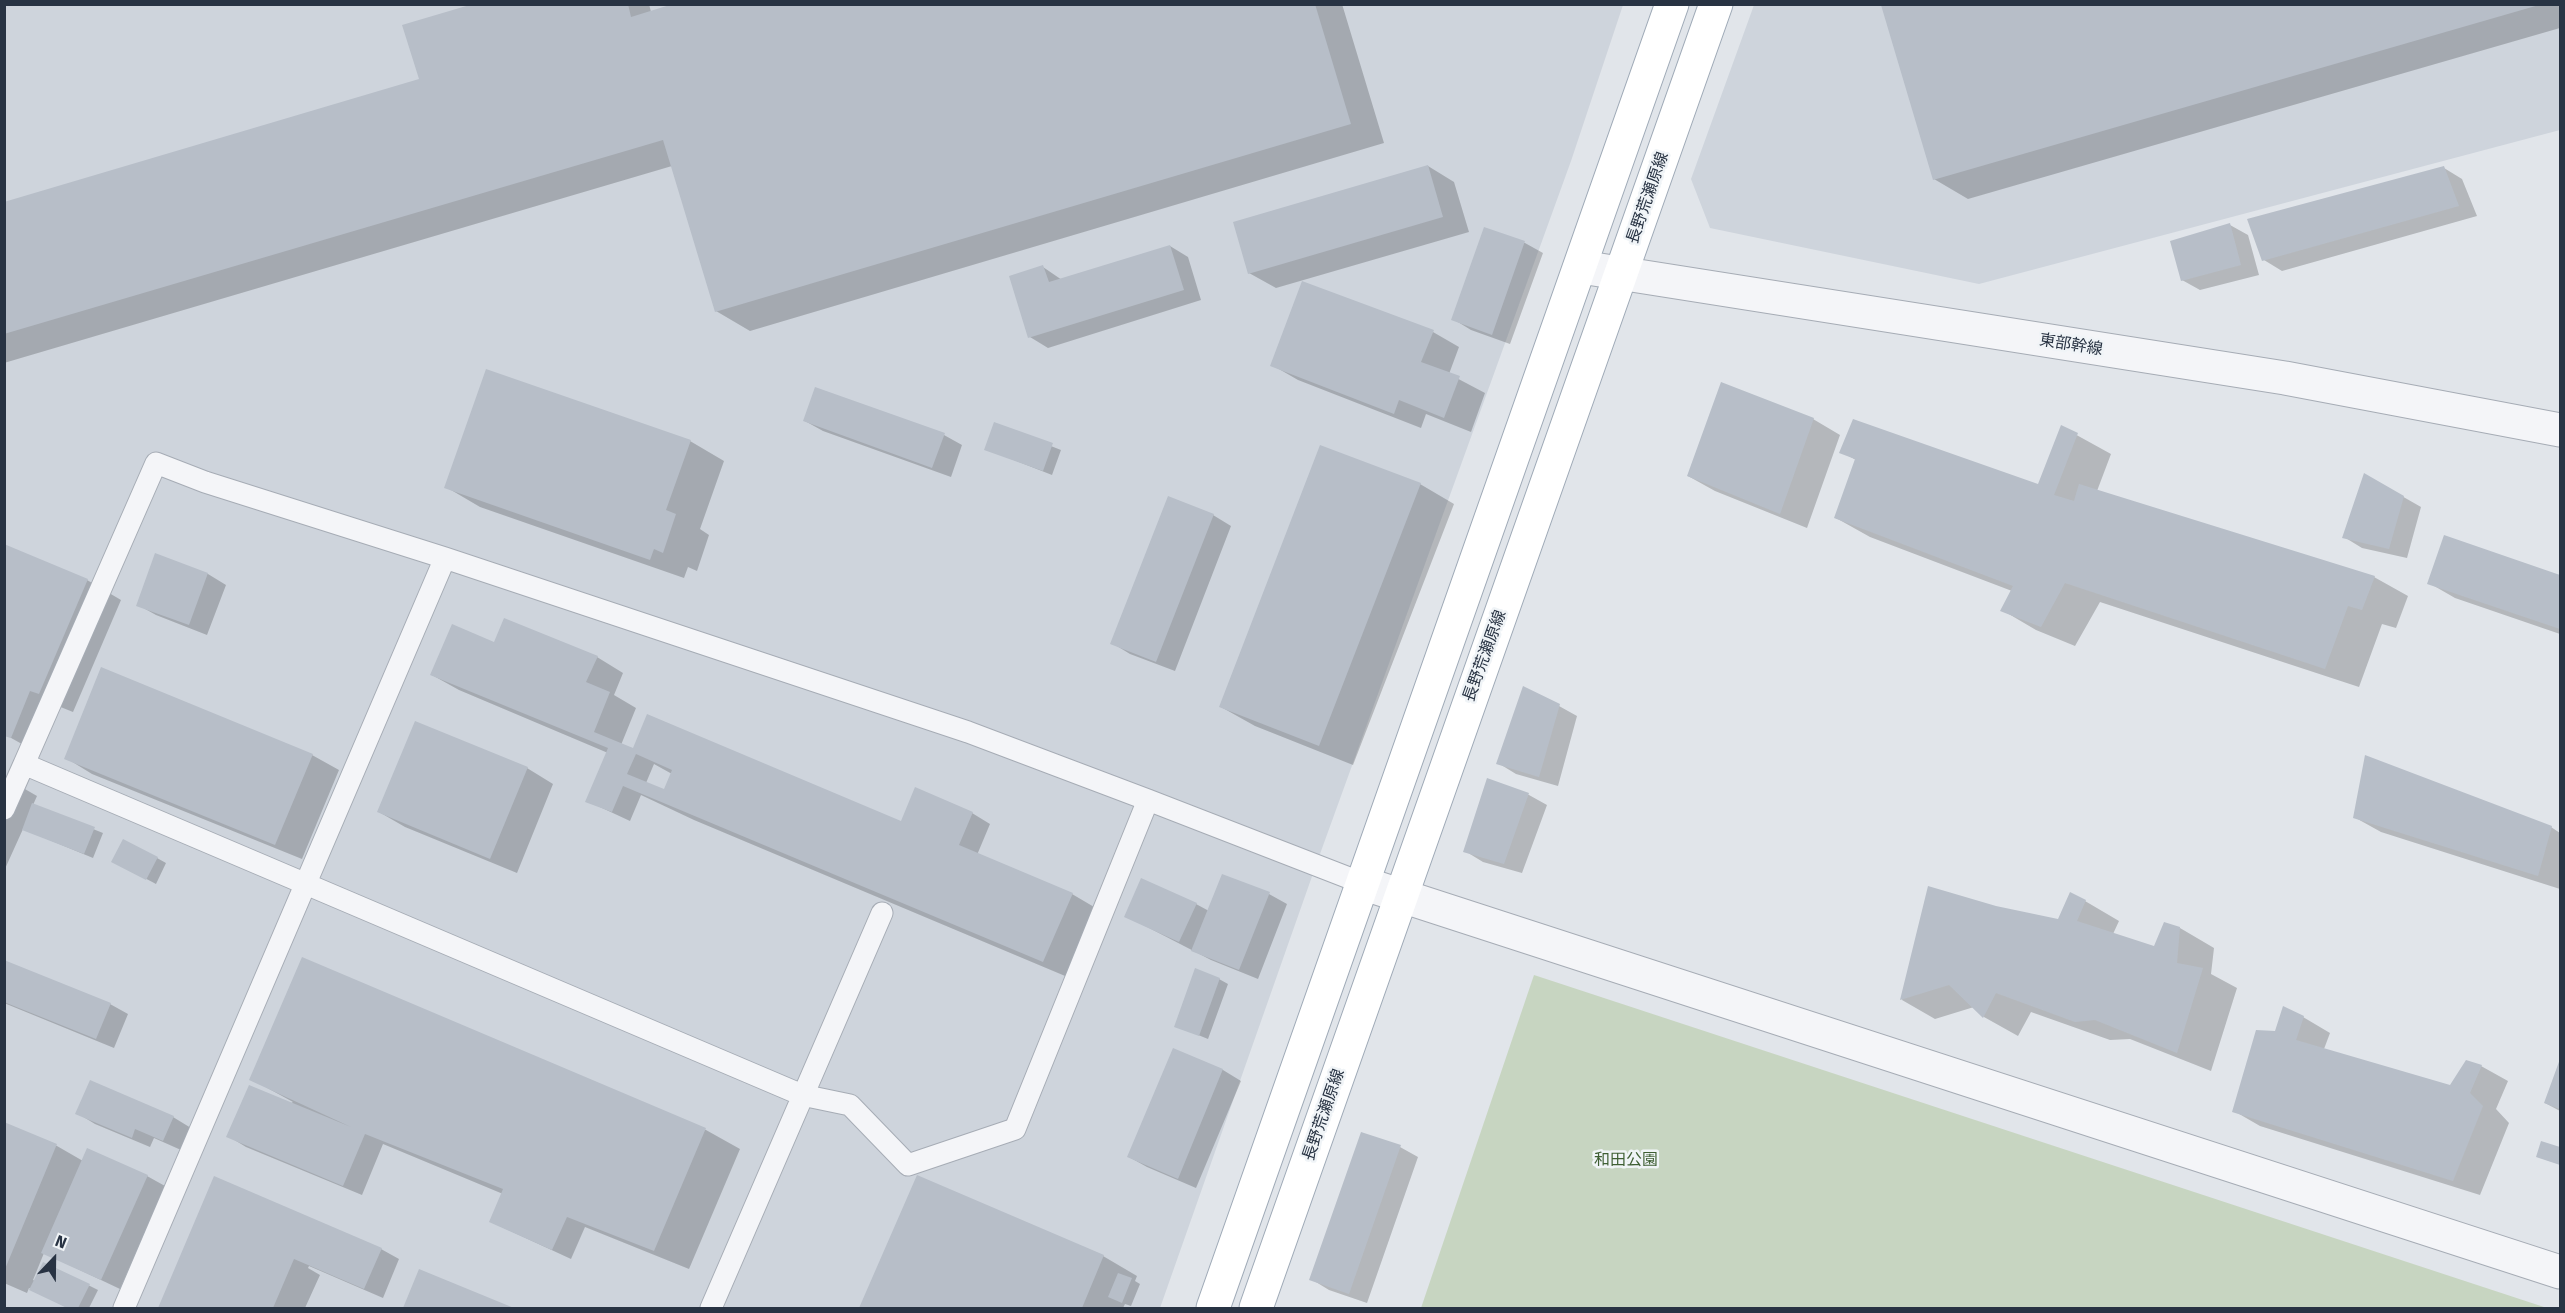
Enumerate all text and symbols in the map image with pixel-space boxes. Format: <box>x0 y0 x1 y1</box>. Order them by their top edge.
street label: 長野荒瀬原線 <box>1623 149 1673 247</box>
street label: 東部幹線 <box>2038 331 2104 359</box>
street label: 長野荒瀬原線 <box>1460 608 1510 704</box>
street label: 長野荒瀬原線 <box>1299 1066 1349 1164</box>
park label: 和田公園 <box>1594 1151 1658 1171</box>
north arrow <box>24 1229 84 1289</box>
text: N <box>52 1231 69 1253</box>

